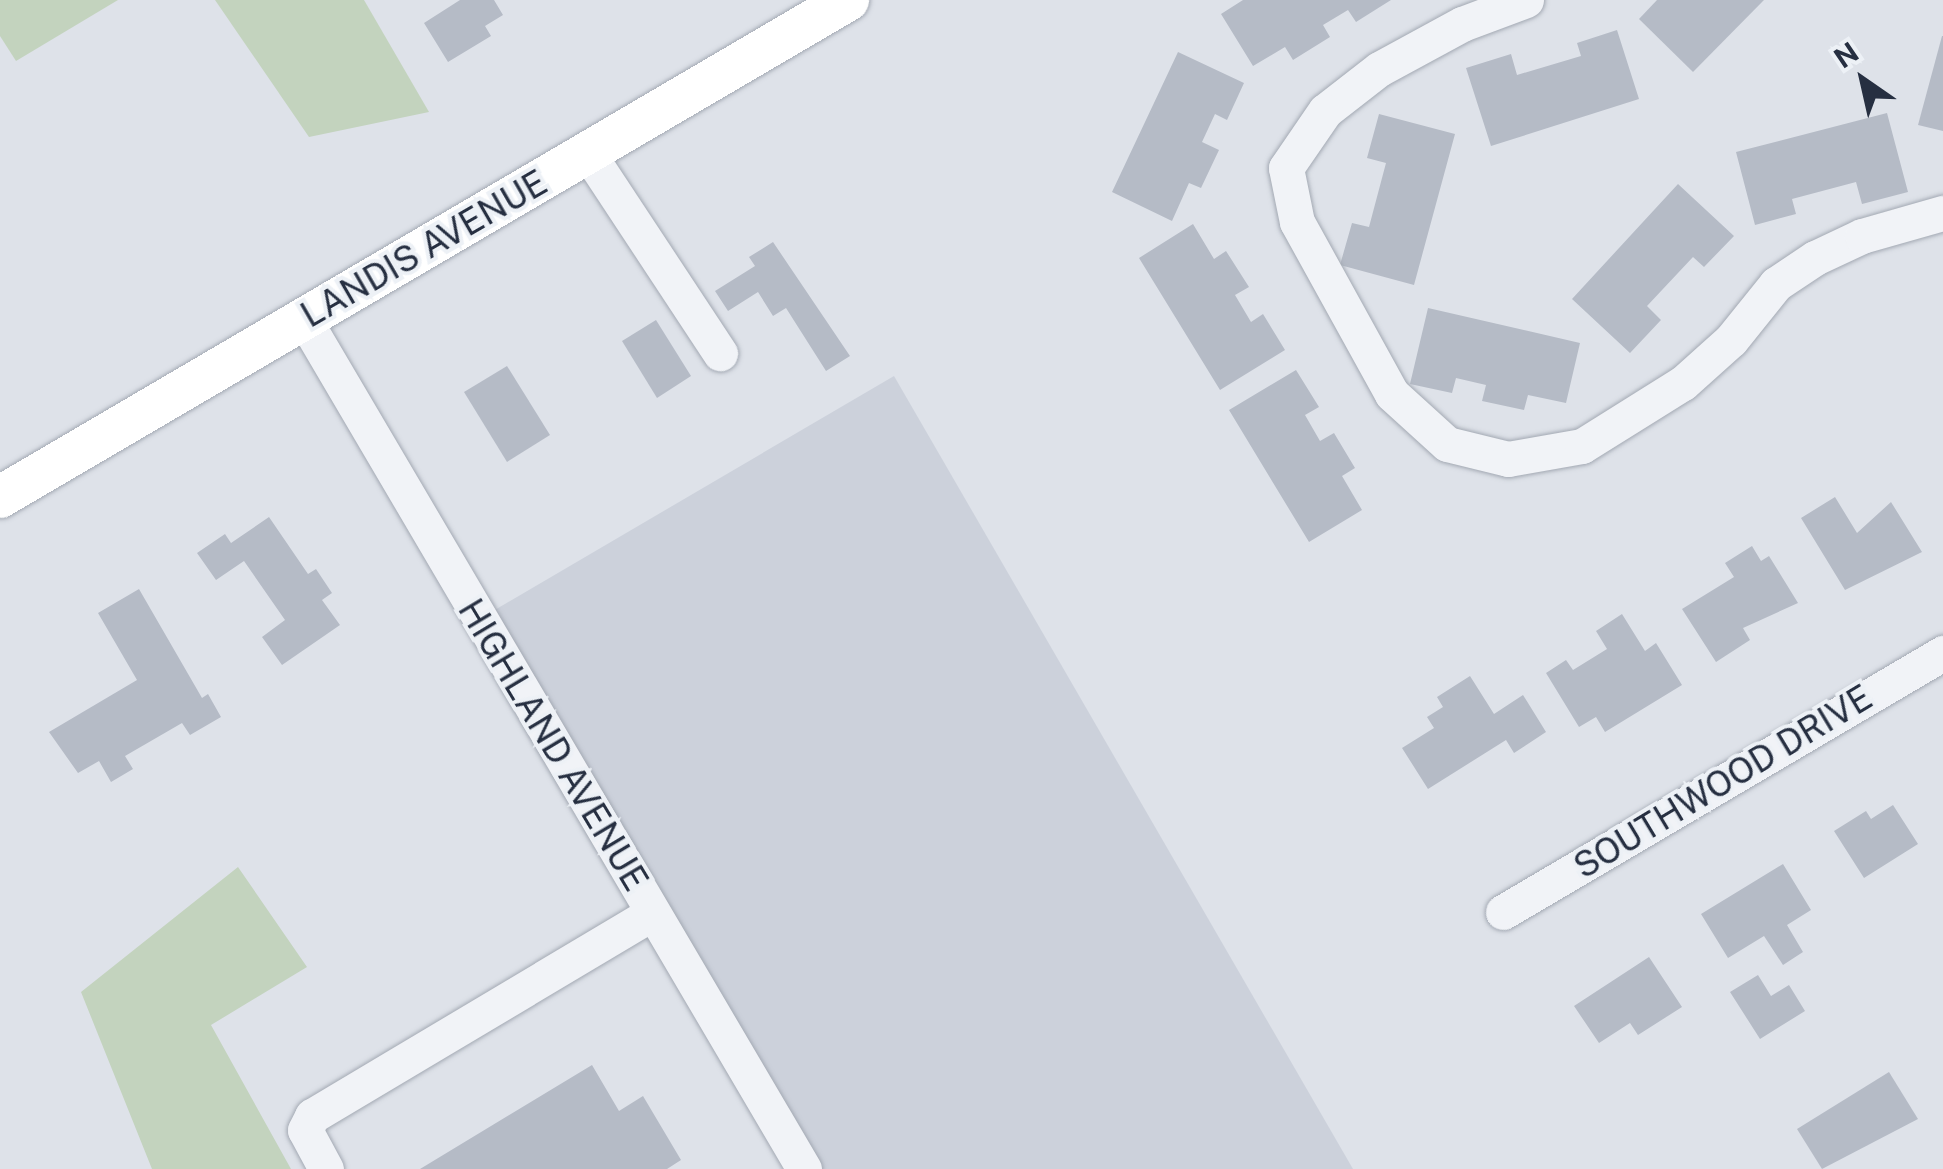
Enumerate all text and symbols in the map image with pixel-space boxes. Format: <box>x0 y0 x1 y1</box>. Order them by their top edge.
north arrow <box>1813 30 1913 130</box>
text: N <box>1828 35 1864 75</box>
street label: LANDIS AVENUE <box>294 162 554 336</box>
street label: HIGHLAND AVENUE <box>449 592 657 898</box>
street label: SOUTHWOOD DRIVE <box>1566 676 1880 888</box>

